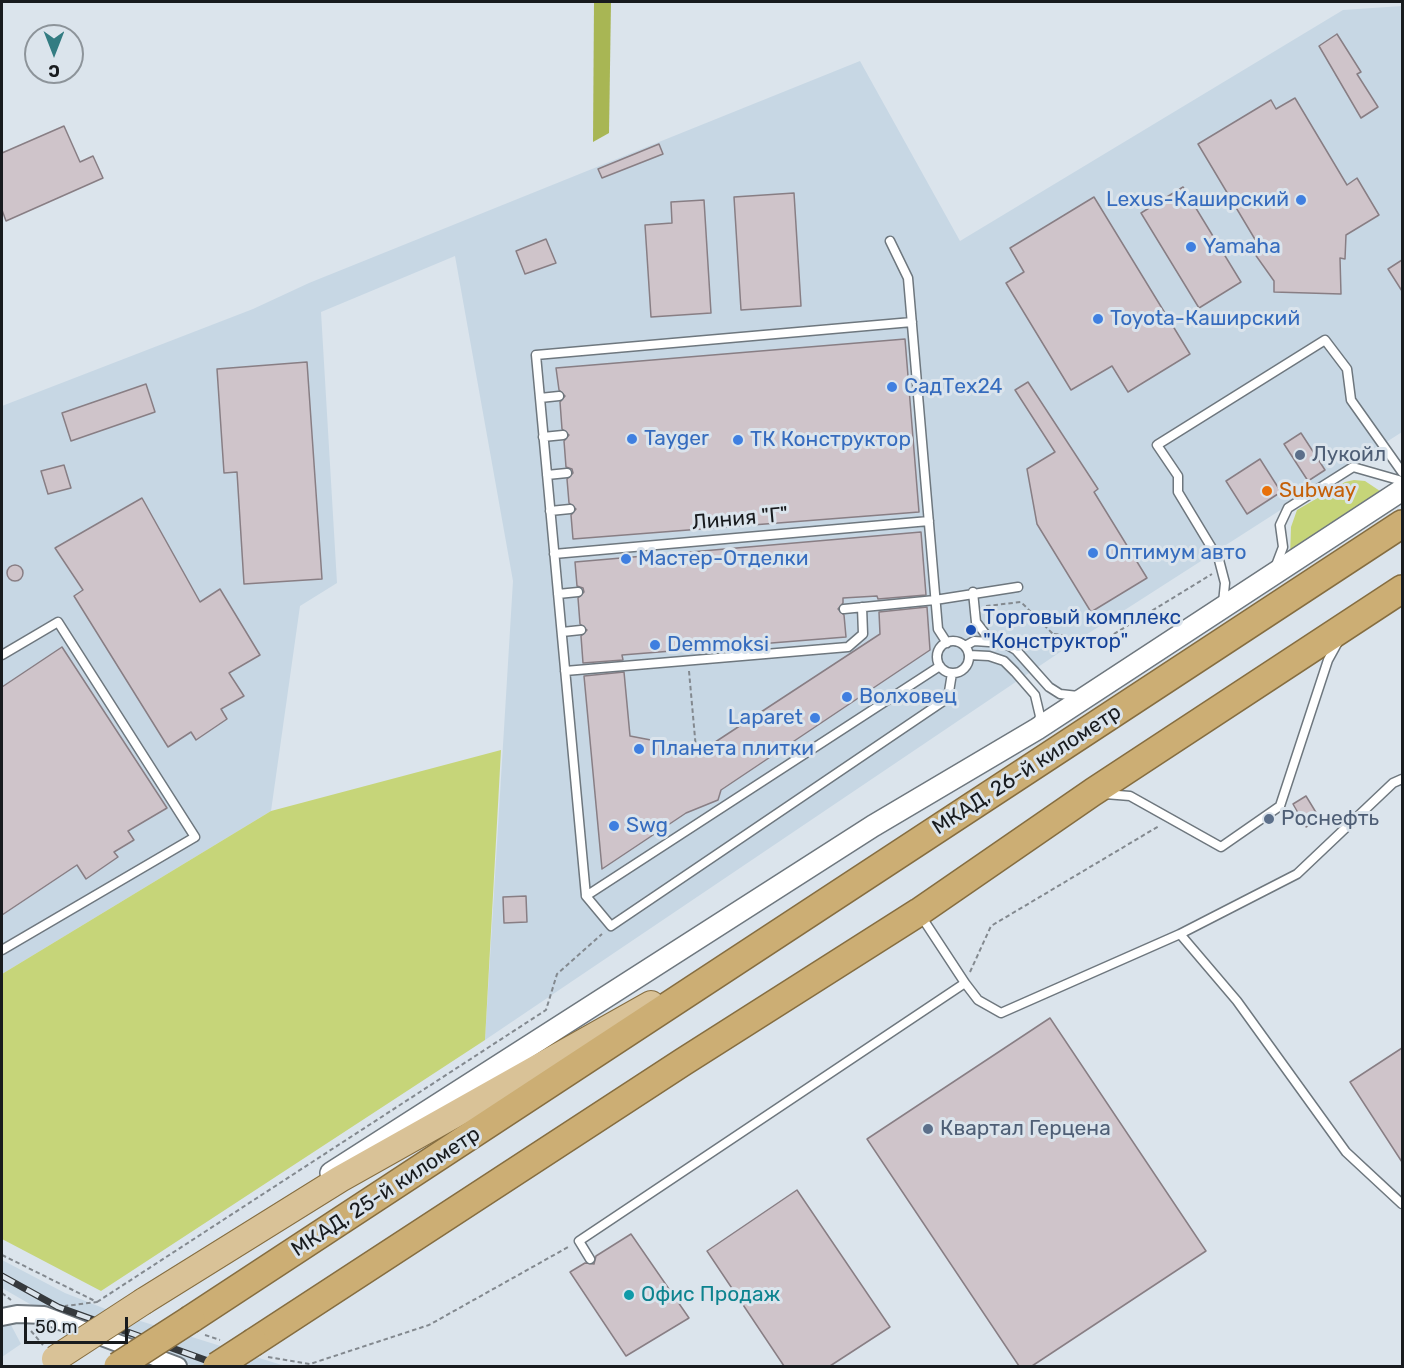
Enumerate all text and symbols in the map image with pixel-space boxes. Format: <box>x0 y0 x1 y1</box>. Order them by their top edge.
north arrow <box>24 24 84 84</box>
text: С <box>48 61 60 80</box>
place label: Lexus-Каширский <box>1106 187 1289 213</box>
marker: Lexus-Каширский <box>1294 193 1308 207</box>
place label: Yamaha <box>1203 234 1281 260</box>
marker: Yamaha <box>1184 240 1198 254</box>
place label: Toyota-Каширский <box>1110 306 1300 332</box>
marker: Toyota-Каширский <box>1091 312 1105 326</box>
place label: СадТех24 <box>904 374 1003 400</box>
marker: СадТех24 <box>885 380 899 394</box>
place label: Tayger <box>644 426 709 452</box>
place label: ТК Конструктор <box>750 427 911 453</box>
marker: Tayger <box>625 432 639 446</box>
marker: ТК Конструктор <box>731 433 745 447</box>
place label: Лукойл <box>1312 442 1386 468</box>
marker: Лукойл <box>1293 448 1307 462</box>
place label: Subway <box>1279 478 1356 504</box>
marker: Subway <box>1260 484 1274 498</box>
street label: Линия "Г" <box>691 502 789 536</box>
place label: Оптимум авто <box>1105 540 1247 566</box>
place label: Мастер-Отделки <box>638 546 809 572</box>
marker: Оптимум авто <box>1086 546 1100 560</box>
marker: Мастер-Отделки <box>619 552 633 566</box>
place label: Торговый комплекс "Конструктор" <box>983 605 1181 655</box>
marker: Торговый комплекс "Конструктор" <box>964 623 978 637</box>
place label: Demmoksi <box>667 632 769 658</box>
marker: Demmoksi <box>648 638 662 652</box>
place label: Волховец <box>859 684 957 710</box>
marker: Волховец <box>840 690 854 704</box>
street label: МКАД, 26-й километр <box>928 699 1126 841</box>
place label: Laparet <box>728 705 803 731</box>
marker: Laparet <box>808 711 822 725</box>
place label: Планета плитки <box>651 736 814 762</box>
marker: Планета плитки <box>632 742 646 756</box>
place label: Роснефть <box>1281 806 1379 832</box>
marker: Роснефть <box>1262 812 1276 826</box>
place label: Swg <box>626 813 668 839</box>
marker: Swg <box>607 819 621 833</box>
place label: Квартал Герцена <box>940 1116 1111 1142</box>
street label: МКАД, 25-й километр <box>287 1122 485 1262</box>
marker: Квартал Герцена <box>921 1122 935 1136</box>
place label: Офис Продаж <box>641 1282 780 1308</box>
marker: Офис Продаж <box>622 1288 636 1302</box>
scale bar <box>27 1305 130 1343</box>
text: 50 m <box>35 1316 78 1338</box>

